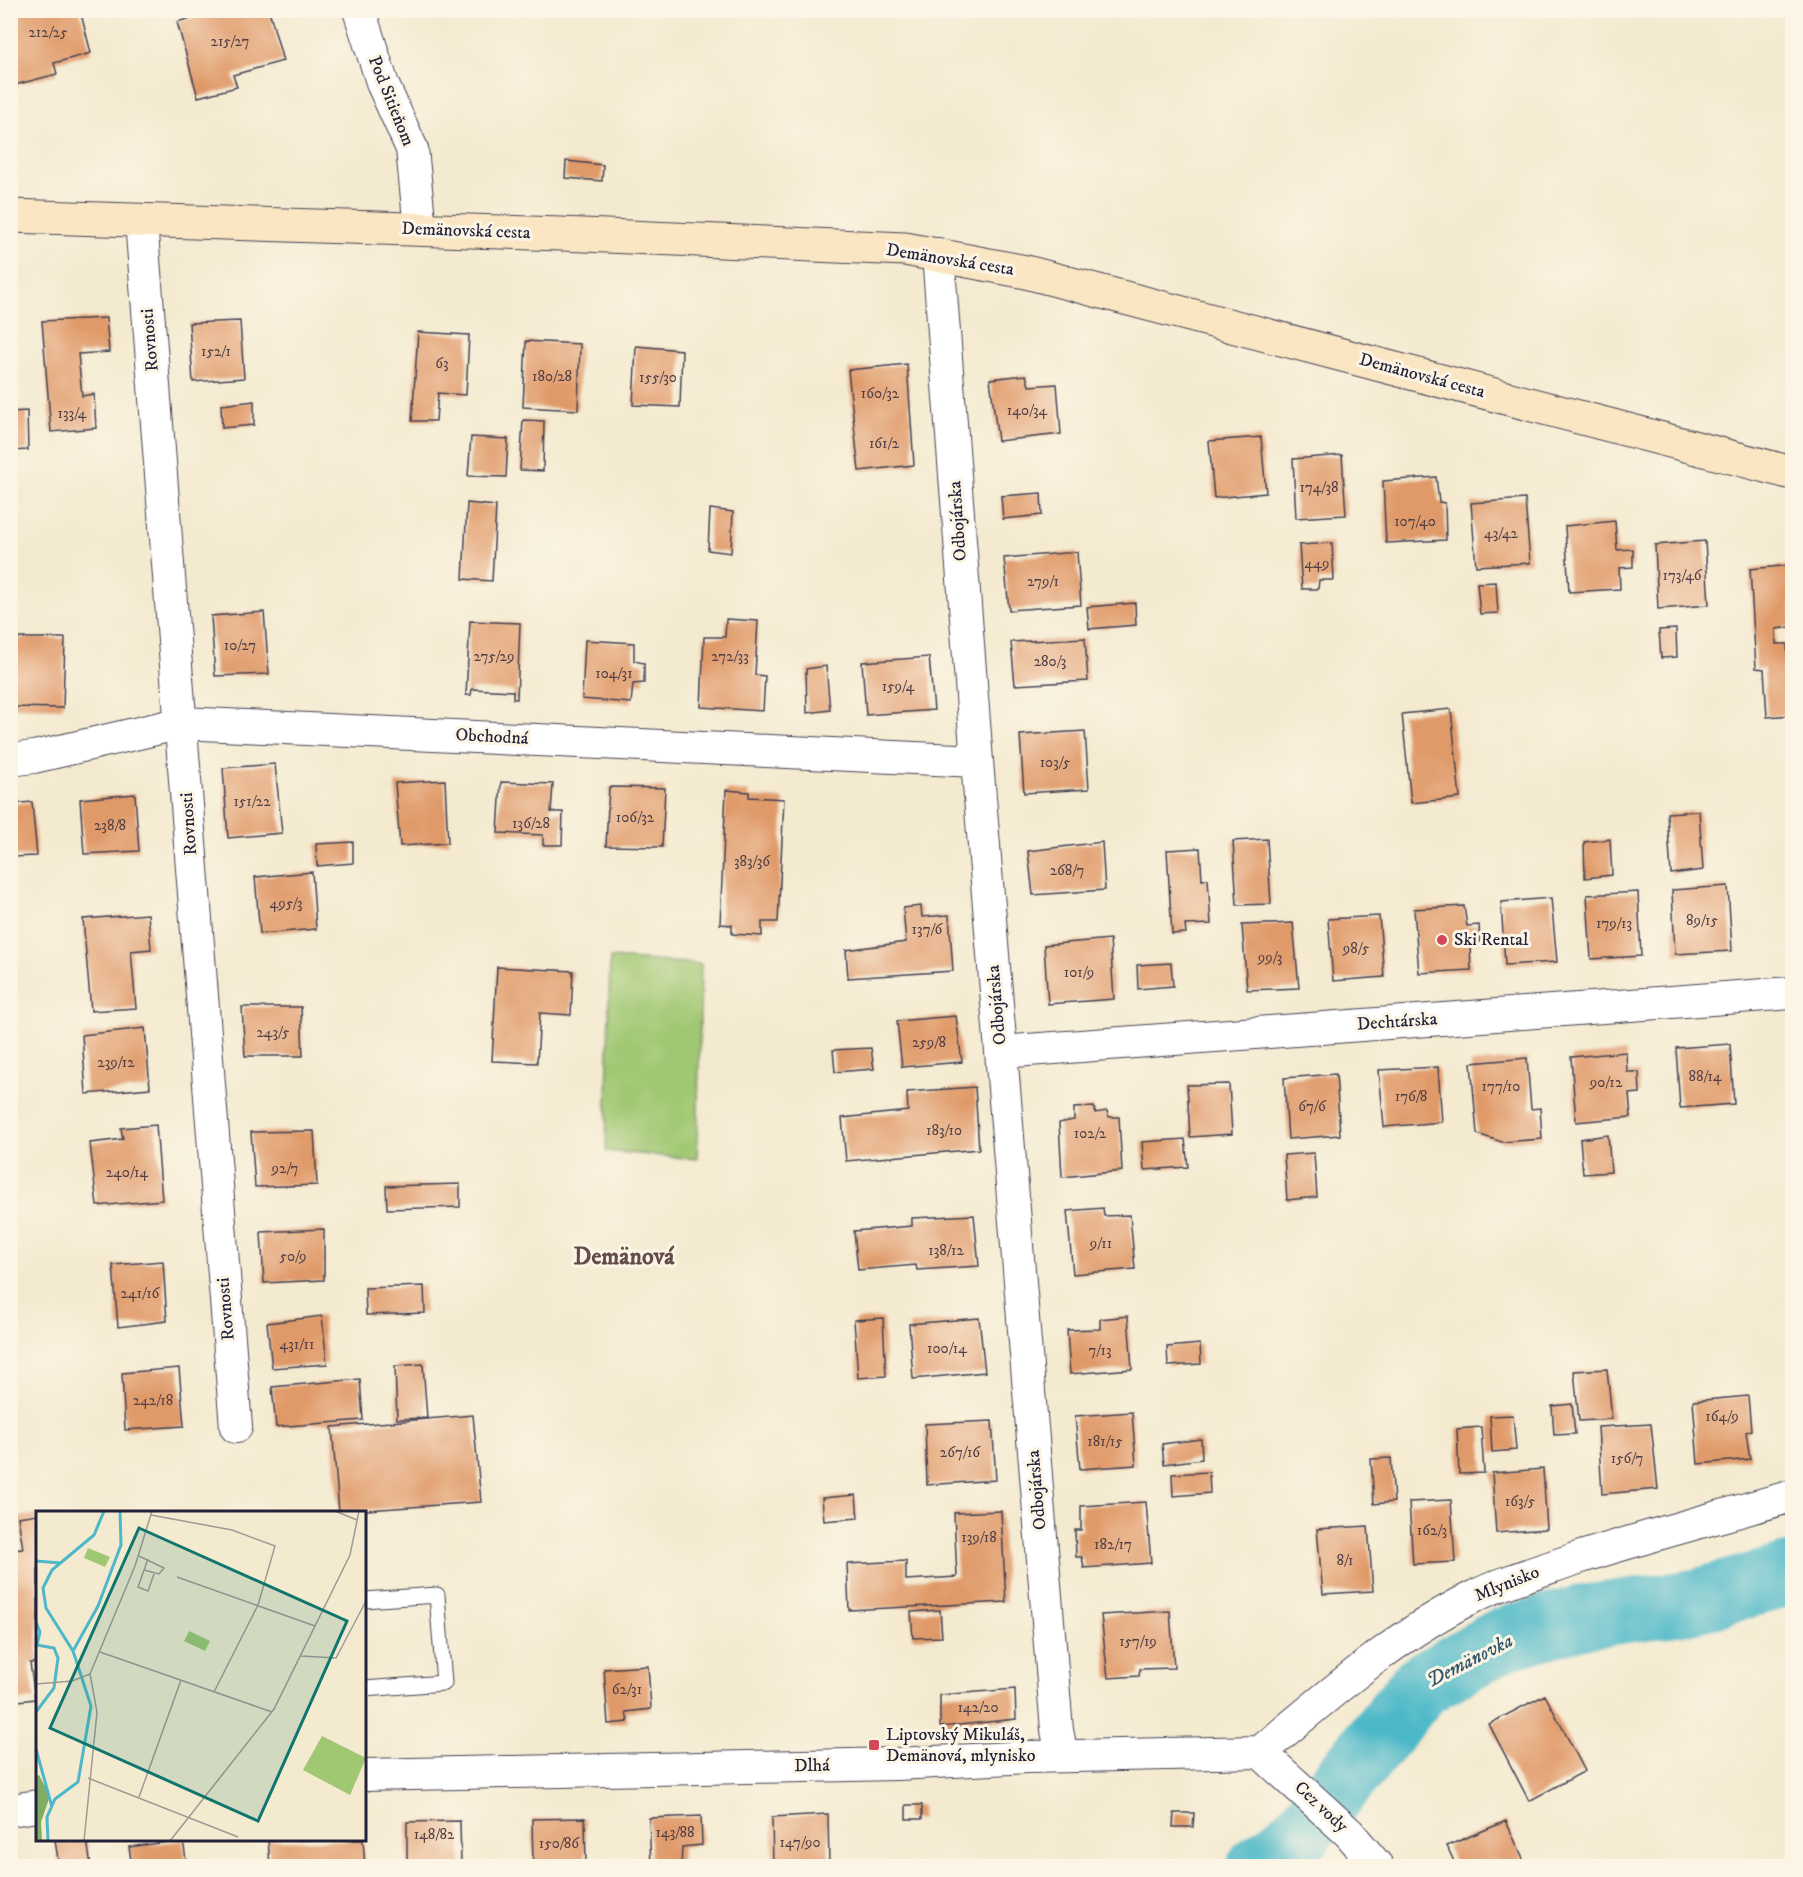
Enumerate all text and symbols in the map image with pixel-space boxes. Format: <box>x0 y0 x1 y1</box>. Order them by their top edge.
house number: 212/25 <box>28 23 68 42</box>
house number: 215/27 <box>211 32 250 51</box>
street label: Pod Sitieňom <box>363 53 419 149</box>
street label: Demänovská cesta <box>401 218 531 244</box>
street label: Demänovská cesta <box>885 239 1016 281</box>
street label: Rovnosti <box>136 308 164 372</box>
house number: 152/1 <box>201 342 231 361</box>
street label: Demänovská cesta <box>1357 349 1488 403</box>
house number: 63 <box>435 354 449 373</box>
house number: 180/28 <box>532 367 572 386</box>
house number: 155/30 <box>639 368 677 387</box>
house number: 160/32 <box>861 384 900 403</box>
house number: 140/34 <box>1007 401 1048 420</box>
house number: 133/4 <box>57 404 87 423</box>
house number: 161/2 <box>869 434 900 453</box>
house number: 174/38 <box>1300 478 1338 497</box>
street label: Odbojárska <box>944 480 972 562</box>
house number: 107/40 <box>1394 512 1436 531</box>
house number: 43/42 <box>1484 524 1519 543</box>
house number: 449 <box>1305 554 1329 573</box>
house number: 173/46 <box>1662 566 1703 585</box>
house number: 279/1 <box>1027 572 1059 591</box>
house number: 10/27 <box>224 636 256 655</box>
house number: 275/29 <box>474 647 514 666</box>
house number: 272/33 <box>711 647 749 666</box>
house number: 280/3 <box>1034 652 1066 671</box>
house number: 104/31 <box>595 664 633 683</box>
house number: 159/4 <box>882 677 915 696</box>
street label: Obchodná <box>455 724 529 750</box>
house number: 103/5 <box>1040 753 1071 772</box>
street label: Rovnosti <box>176 792 202 856</box>
house number: 151/22 <box>233 792 271 811</box>
house number: 106/32 <box>616 808 655 827</box>
house number: 136/28 <box>512 814 550 833</box>
house number: 238/8 <box>94 816 126 835</box>
house number: 383/36 <box>734 852 771 871</box>
house number: 268/7 <box>1050 861 1084 880</box>
house number: 495/3 <box>270 894 302 913</box>
house number: 89/15 <box>1686 911 1719 930</box>
house number: 179/13 <box>1596 914 1632 933</box>
house number: 137/6 <box>912 920 944 939</box>
place label: Ski Rental <box>1454 929 1529 951</box>
marker: Ski Rental <box>1435 933 1449 947</box>
house number: 98/5 <box>1342 939 1370 958</box>
house number: 99/3 <box>1257 948 1282 967</box>
house number: 101/9 <box>1064 963 1094 982</box>
street label: Odbojárska <box>983 964 1011 1046</box>
street label: Dechtárska <box>1356 1008 1438 1036</box>
house number: 243/5 <box>256 1023 290 1042</box>
house number: 259/8 <box>912 1033 946 1052</box>
house number: 239/12 <box>97 1053 135 1072</box>
house number: 88/14 <box>1688 1067 1722 1086</box>
house number: 90/12 <box>1589 1073 1623 1092</box>
house number: 177/10 <box>1482 1077 1520 1096</box>
house number: 176/8 <box>1395 1087 1427 1106</box>
house number: 67/6 <box>1298 1097 1327 1116</box>
house number: 183/10 <box>926 1121 962 1140</box>
house number: 102/2 <box>1074 1124 1107 1143</box>
house number: 92/7 <box>271 1159 299 1178</box>
house number: 240/14 <box>106 1163 149 1182</box>
house number: 9/11 <box>1089 1234 1112 1253</box>
house number: 138/12 <box>928 1241 964 1260</box>
district label: Demänová <box>574 1242 675 1272</box>
house number: 50/9 <box>279 1247 307 1266</box>
street label: Rovnosti <box>212 1277 240 1341</box>
house number: 241/16 <box>121 1284 161 1303</box>
house number: 431/11 <box>280 1335 314 1354</box>
house number: 100/14 <box>927 1339 967 1358</box>
house number: 7/13 <box>1089 1341 1111 1360</box>
house number: 242/18 <box>133 1391 173 1410</box>
house number: 164/9 <box>1705 1407 1739 1426</box>
house number: 181/15 <box>1087 1432 1123 1451</box>
house number: 267/16 <box>940 1443 981 1462</box>
street label: Odbojárska <box>1023 1449 1051 1531</box>
house number: 156/7 <box>1611 1449 1643 1468</box>
house number: 163/5 <box>1505 1492 1536 1511</box>
inset map <box>36 1511 366 1841</box>
house number: 162/3 <box>1417 1521 1447 1540</box>
house number: 139/18 <box>961 1528 997 1547</box>
house number: 182/17 <box>1094 1535 1132 1554</box>
house number: 8/1 <box>1336 1551 1354 1570</box>
street label: Mlynisko <box>1471 1561 1543 1607</box>
water label: Demänovka <box>1423 1629 1517 1693</box>
house number: 157/19 <box>1119 1632 1157 1651</box>
house number: 62/31 <box>612 1680 642 1699</box>
house number: 142/20 <box>957 1698 999 1717</box>
place label: Liptovský Mikuláš, Demänová, mlynisko <box>886 1724 1036 1767</box>
marker: Liptovský Mikuláš, Demänová, mlynisko <box>867 1738 881 1752</box>
street label: Dlhá <box>794 1755 830 1777</box>
street label: Cez vody <box>1290 1777 1353 1838</box>
house number: 143/88 <box>656 1823 694 1842</box>
house number: 148/82 <box>414 1825 455 1844</box>
house number: 147/90 <box>779 1833 821 1852</box>
house number: 150/86 <box>539 1834 580 1853</box>

